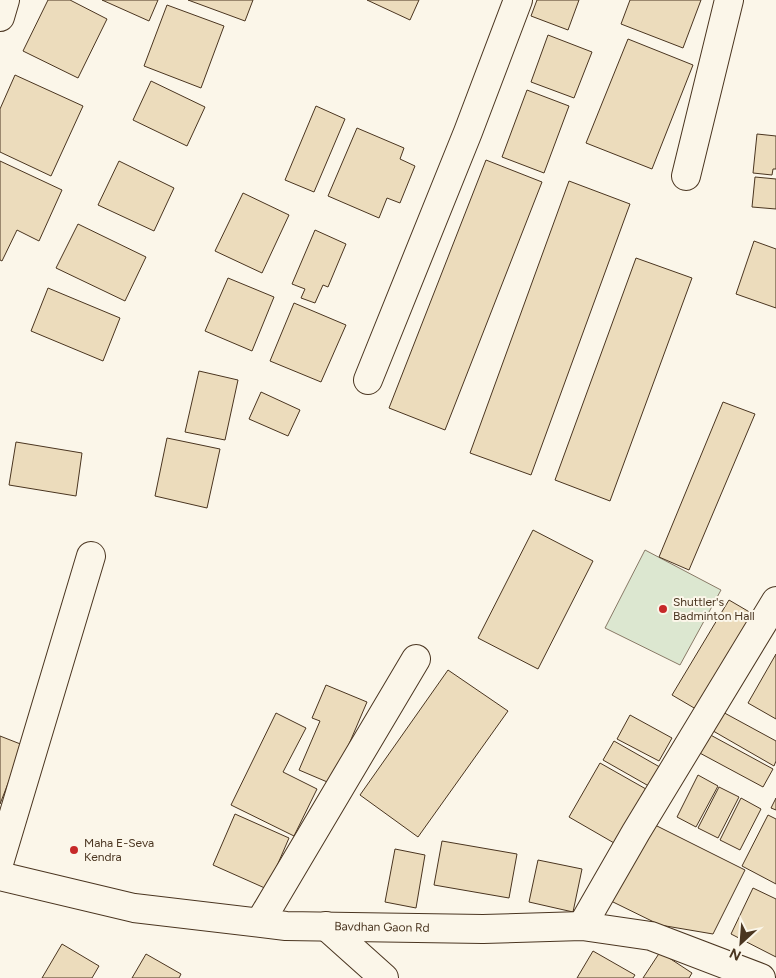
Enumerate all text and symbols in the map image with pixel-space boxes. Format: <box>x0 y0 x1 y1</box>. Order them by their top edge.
place label: Shuttler's Badminton Hall <box>673 595 755 623</box>
marker: Shuttler's Badminton Hall <box>657 603 669 615</box>
place label: Maha E-Seva Kendra <box>84 836 154 864</box>
marker: Maha E-Seva Kendra <box>68 844 80 856</box>
north arrow <box>716 918 766 968</box>
street label: Bavdhan Gaon Rd <box>334 919 430 935</box>
text: N <box>727 944 744 964</box>

